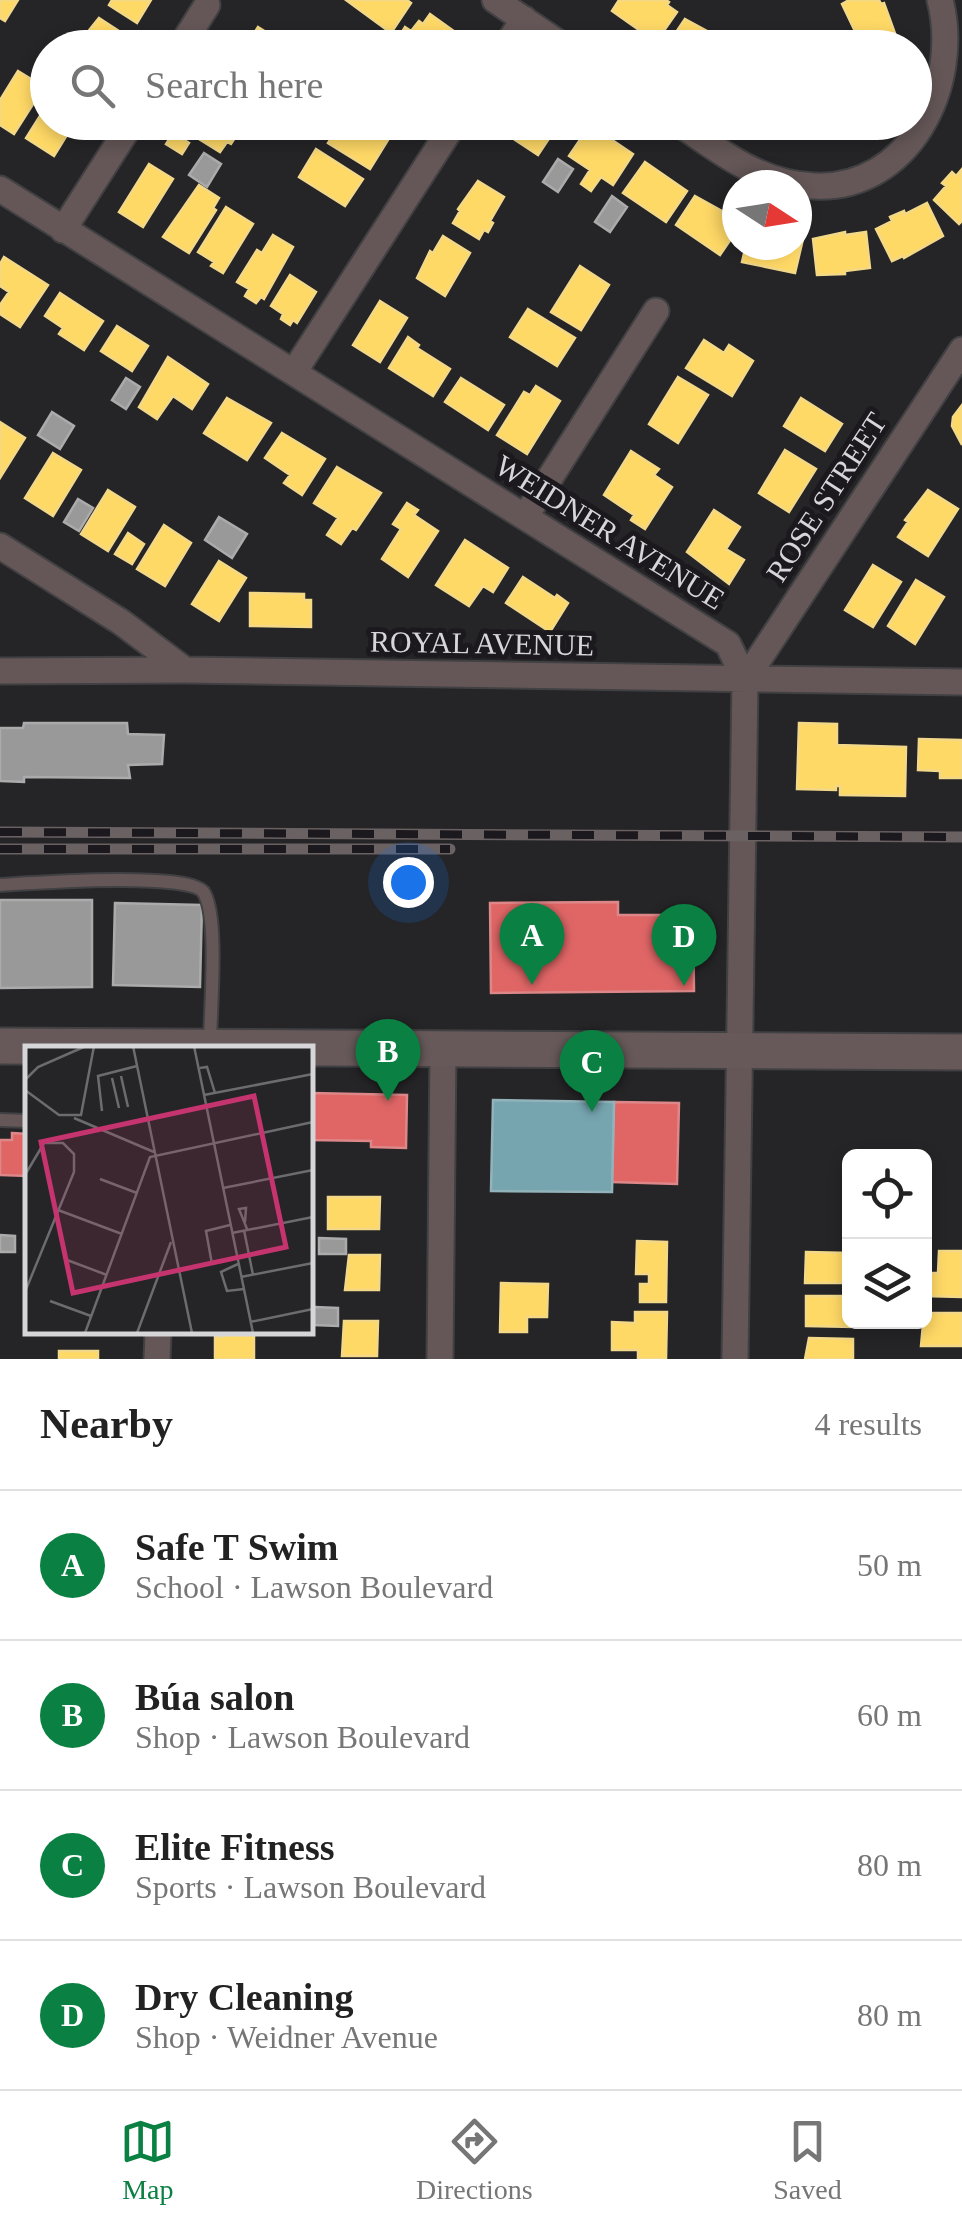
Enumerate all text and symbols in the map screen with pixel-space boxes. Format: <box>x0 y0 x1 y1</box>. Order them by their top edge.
search box <box>30 30 932 140</box>
icon: search <box>65 58 120 113</box>
text: Search here <box>145 64 323 106</box>
north arrow <box>722 170 812 260</box>
street label: ROSE STREET <box>759 407 893 587</box>
street label: WEIDNER AVENUE <box>489 448 731 616</box>
street label: ROYAL AVENUE <box>370 625 594 661</box>
your location <box>383 857 434 908</box>
pin: A <box>500 902 564 985</box>
pin: D <box>652 904 716 986</box>
pin: B <box>356 1018 420 1101</box>
pin: C <box>560 1030 624 1112</box>
inset map <box>25 1046 312 1334</box>
map controls <box>842 1149 932 1329</box>
button: locate <box>842 1149 932 1239</box>
button: layers <box>842 1239 932 1329</box>
text: Nearby <box>40 1401 173 1447</box>
text: 4 results <box>814 1406 922 1442</box>
text: Safe T Swim <box>135 1526 338 1568</box>
text: A <box>61 1547 84 1583</box>
text: 50 m <box>857 1547 922 1583</box>
text: School · Lawson Boulevard <box>135 1569 493 1605</box>
text: Búa salon <box>135 1676 294 1718</box>
text: B <box>62 1697 83 1733</box>
text: 60 m <box>857 1697 922 1733</box>
text: Shop · Lawson Boulevard <box>135 1719 470 1755</box>
text: Elite Fitness <box>135 1826 334 1868</box>
text: C <box>61 1847 84 1883</box>
text: 80 m <box>857 1847 922 1883</box>
text: Sports · Lawson Boulevard <box>135 1869 486 1905</box>
text: Dry Cleaning <box>135 1976 354 2018</box>
text: D <box>61 1997 84 2033</box>
text: 80 m <box>857 1997 922 2033</box>
text: Shop · Weidner Avenue <box>135 2019 438 2055</box>
tab: Map <box>120 2114 175 2206</box>
tab: Directions <box>416 2114 533 2206</box>
tab: Saved <box>773 2114 842 2206</box>

